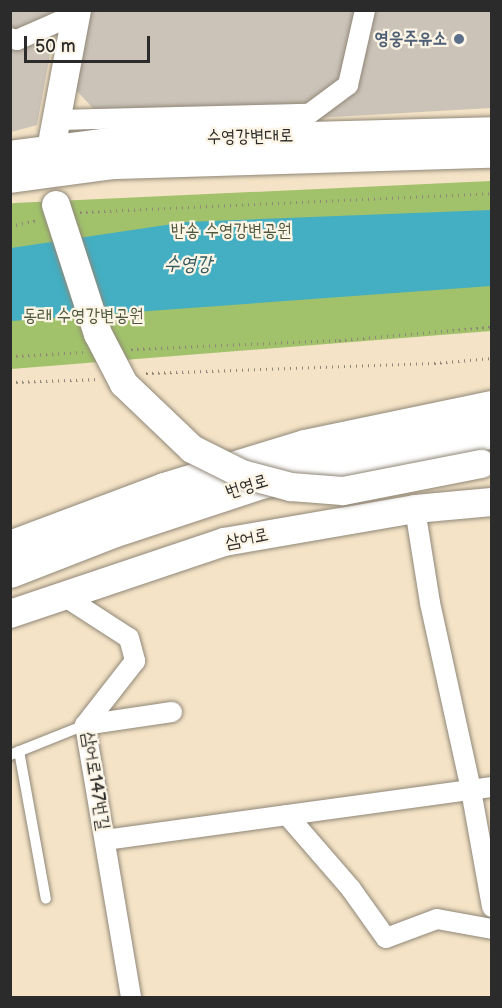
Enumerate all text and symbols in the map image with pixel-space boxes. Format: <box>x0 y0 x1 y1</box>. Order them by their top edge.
scale bar <box>27 24 153 62</box>
place label: 영웅주유소 <box>375 28 447 50</box>
marker: 영웅주유소 <box>452 32 466 46</box>
text: 50 m <box>35 36 76 57</box>
street label: 수영강변대로 <box>206 125 294 149</box>
park label: 반송 수영강변공원 <box>171 220 291 242</box>
water label: 수영강 <box>164 252 212 276</box>
park label: 동래 수영강변공원 <box>23 305 143 327</box>
street label: 번영로 <box>223 470 271 504</box>
street label: 삼어로 <box>224 524 270 554</box>
street label: 삼어로147번길 <box>77 730 113 832</box>

